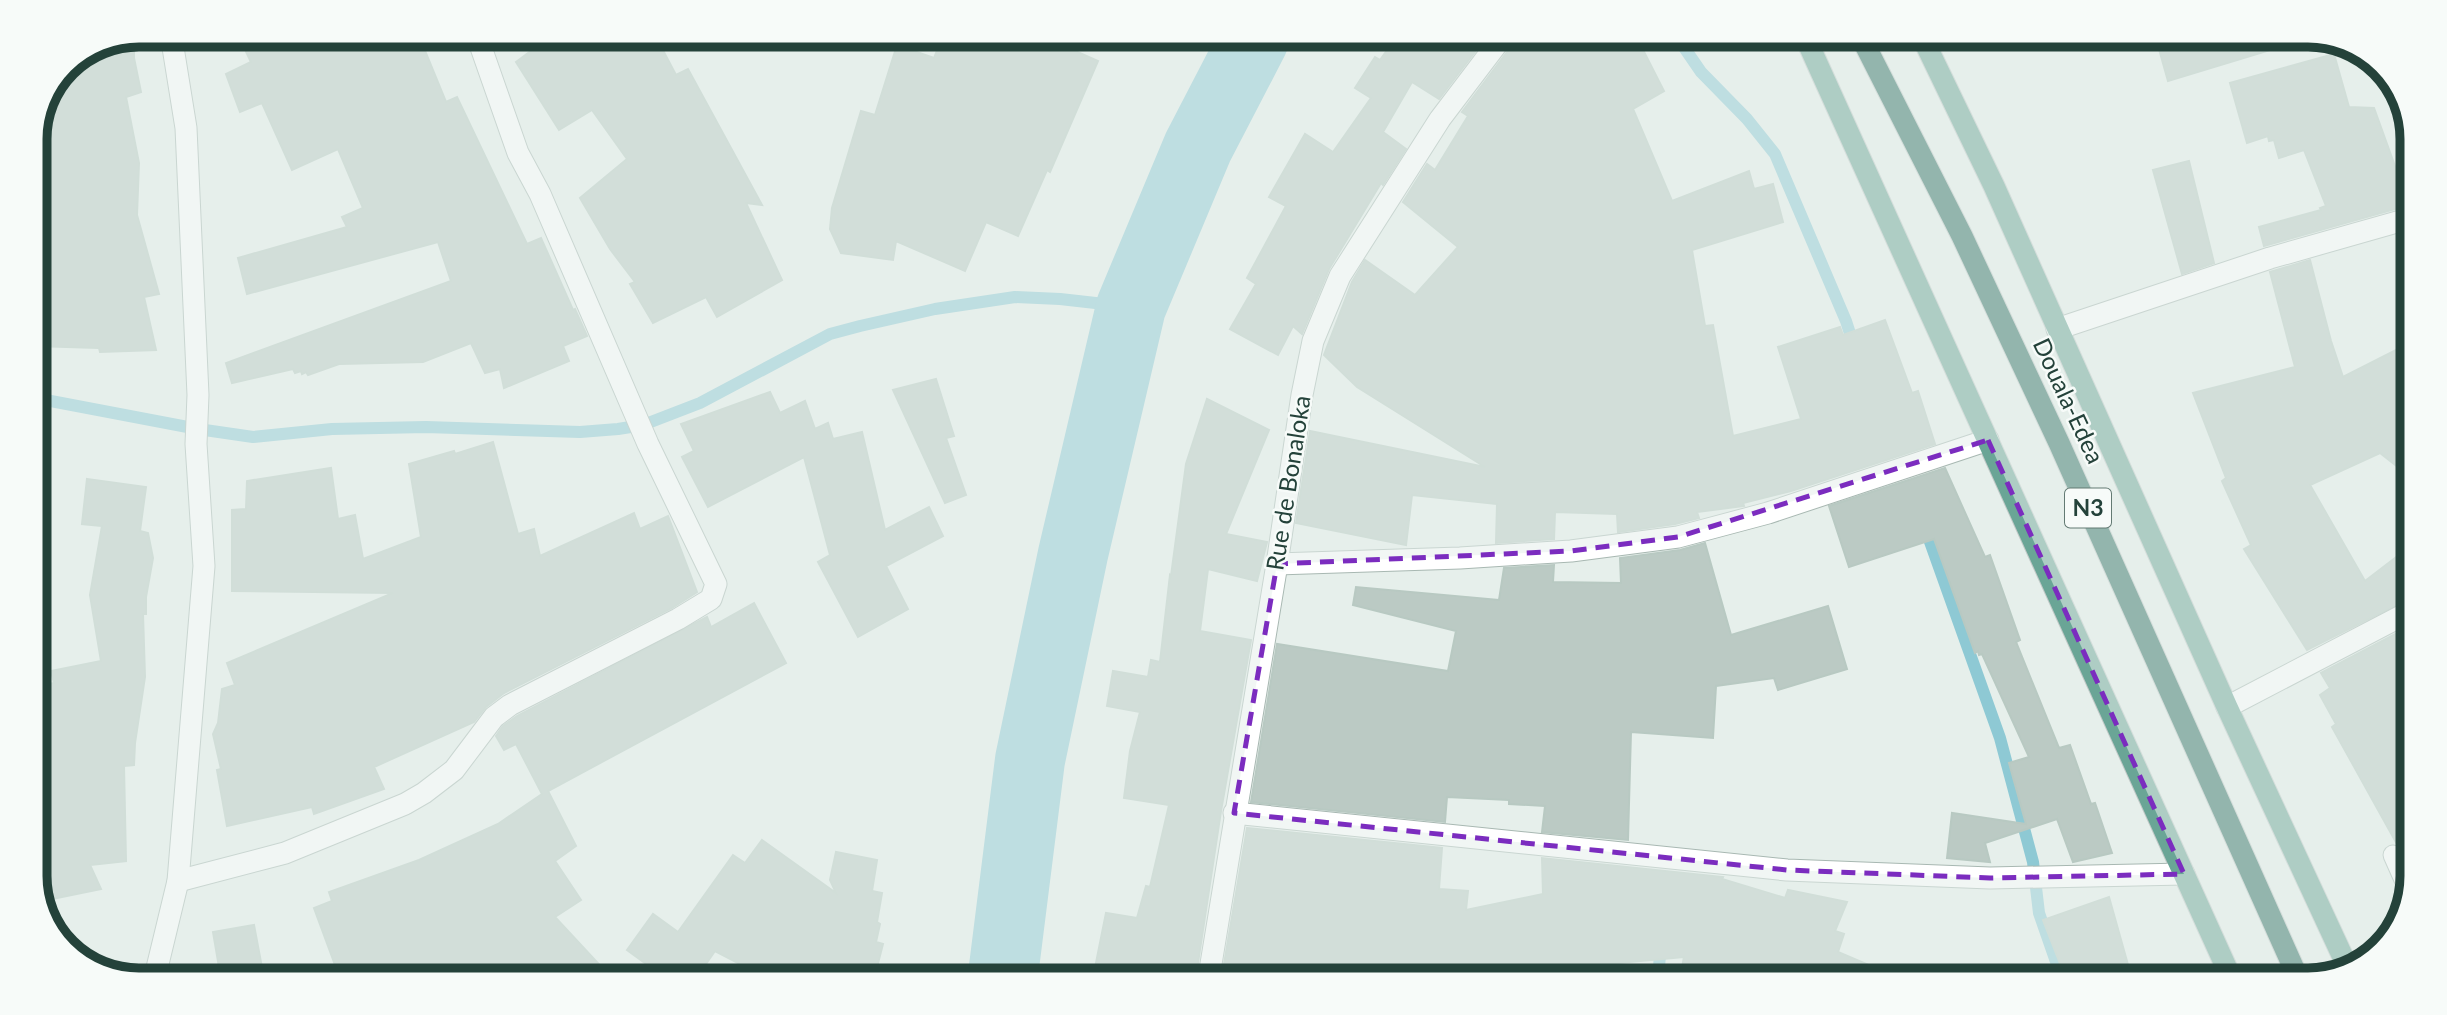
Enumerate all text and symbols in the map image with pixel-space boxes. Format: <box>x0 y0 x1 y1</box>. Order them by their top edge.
street label: Douala-Edea <box>2028 333 2111 468</box>
street label: Rue de Bonaloka <box>1259 393 1316 572</box>
road number: N3 <box>2065 488 2111 528</box>

